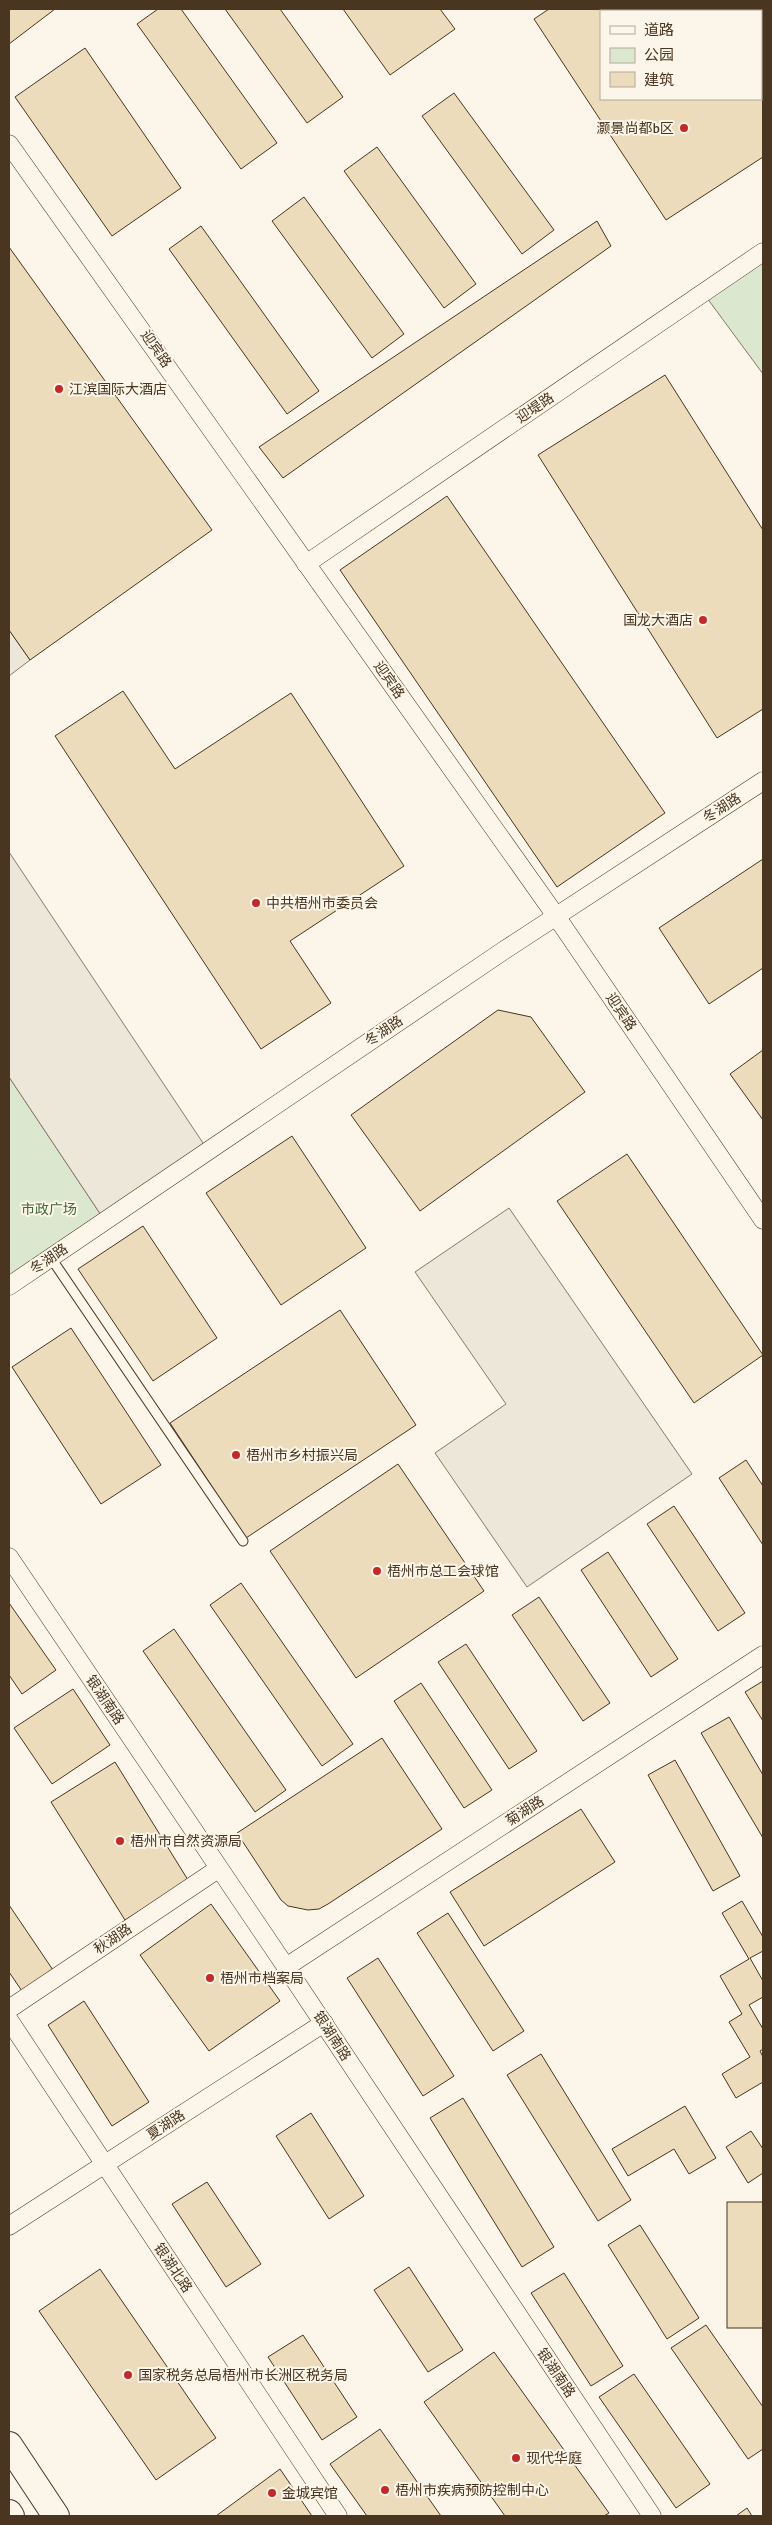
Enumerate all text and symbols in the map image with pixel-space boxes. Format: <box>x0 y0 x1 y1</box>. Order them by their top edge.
legend <box>600 10 762 100</box>
text: 道路 <box>644 21 674 39</box>
text: 公园 <box>644 46 674 64</box>
text: 建筑 <box>644 71 674 89</box>
place label: 灏景尚都b区 <box>597 120 674 137</box>
marker: 灏景尚都b区 <box>678 122 690 134</box>
street label: 迎宾路 <box>137 327 175 371</box>
place label: 江滨国际大酒店 <box>69 381 167 398</box>
marker: 江滨国际大酒店 <box>53 383 65 395</box>
street label: 迎堤路 <box>513 389 557 427</box>
place label: 国龙大酒店 <box>623 612 693 629</box>
marker: 国龙大酒店 <box>697 614 709 626</box>
street label: 迎宾路 <box>370 658 408 702</box>
street label: 冬湖路 <box>700 789 744 827</box>
place label: 中共梧州市委员会 <box>266 895 378 912</box>
marker: 中共梧州市委员会 <box>250 897 262 909</box>
street label: 迎宾路 <box>602 990 640 1034</box>
street label: 冬湖路 <box>362 1012 406 1050</box>
park label: 市政广场 <box>21 1201 77 1218</box>
street label: 冬湖路 <box>27 1240 71 1278</box>
place label: 梧州市乡村振兴局 <box>246 1447 358 1464</box>
marker: 梧州市乡村振兴局 <box>230 1449 242 1461</box>
place label: 梧州市总工会球馆 <box>387 1563 499 1580</box>
marker: 梧州市总工会球馆 <box>371 1565 383 1577</box>
street label: 银湖南路 <box>82 1672 128 1728</box>
street label: 菊湖路 <box>503 1792 547 1830</box>
place label: 梧州市自然资源局 <box>130 1833 242 1850</box>
marker: 梧州市自然资源局 <box>114 1835 126 1847</box>
street label: 秋湖路 <box>91 1920 135 1958</box>
place label: 梧州市档案局 <box>220 1970 304 1987</box>
marker: 梧州市档案局 <box>204 1972 216 1984</box>
street label: 银湖南路 <box>310 2008 354 2064</box>
street label: 夏湖路 <box>144 2106 188 2144</box>
street label: 银湖北路 <box>150 2240 196 2296</box>
street label: 银湖南路 <box>533 2345 579 2401</box>
place label: 国家税务总局梧州市长洲区税务局 <box>138 2367 348 2384</box>
marker: 国家税务总局梧州市长洲区税务局 <box>122 2369 134 2381</box>
place label: 现代华庭 <box>526 2450 582 2467</box>
marker: 现代华庭 <box>510 2452 522 2464</box>
place label: 梧州市疾病预防控制中心 <box>395 2482 549 2499</box>
marker: 梧州市疾病预防控制中心 <box>379 2484 391 2496</box>
place label: 金城宾馆 <box>282 2485 338 2502</box>
marker: 金城宾馆 <box>266 2487 278 2499</box>

